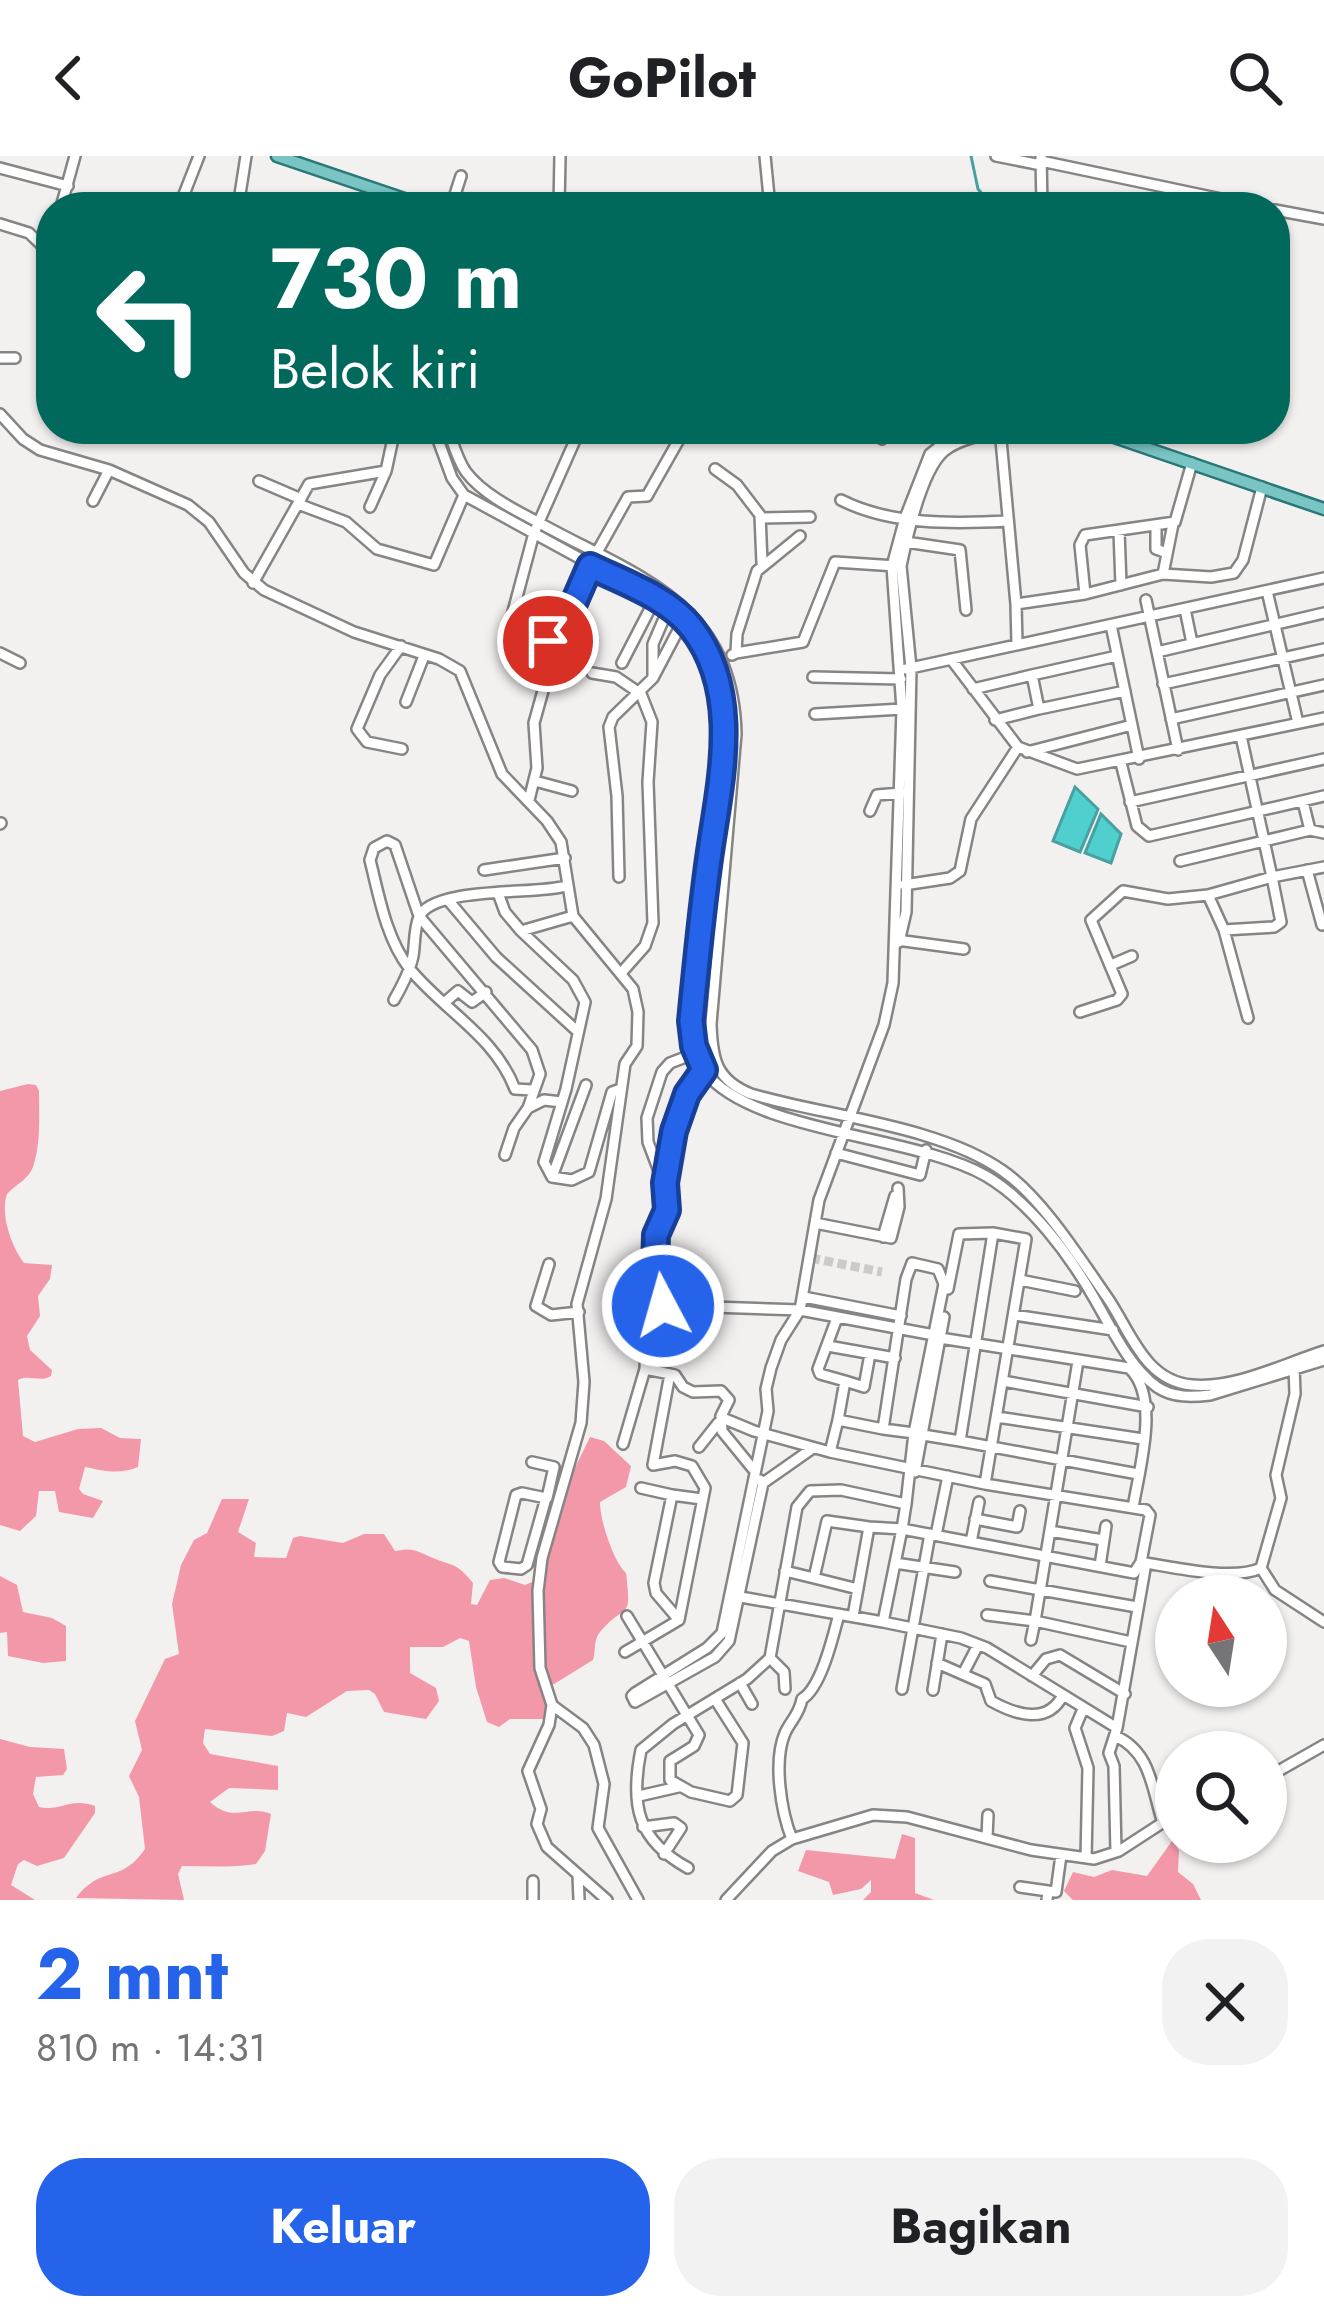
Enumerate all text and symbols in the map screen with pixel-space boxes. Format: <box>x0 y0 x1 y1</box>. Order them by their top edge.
text: GoPilot <box>568 39 756 117</box>
icon: back <box>36 45 102 111</box>
icon: search <box>1222 45 1288 111</box>
text: 730 m <box>270 218 523 340</box>
icon: left <box>72 240 228 396</box>
text: Belok kiri <box>270 330 480 408</box>
pin <box>497 590 599 692</box>
icon: arrive <box>515 608 581 674</box>
position arrow <box>600 1243 726 1369</box>
north arrow <box>1155 1575 1287 1707</box>
map controls <box>1155 1575 1287 1863</box>
button: search <box>1155 1731 1287 1863</box>
text: 2 mnt <box>36 1922 228 2026</box>
button: close <box>1162 1939 1288 2065</box>
text: 810 m · 14:31 <box>36 2019 266 2076</box>
button: Keluar <box>36 2158 650 2296</box>
button: Bagikan <box>674 2158 1288 2296</box>

